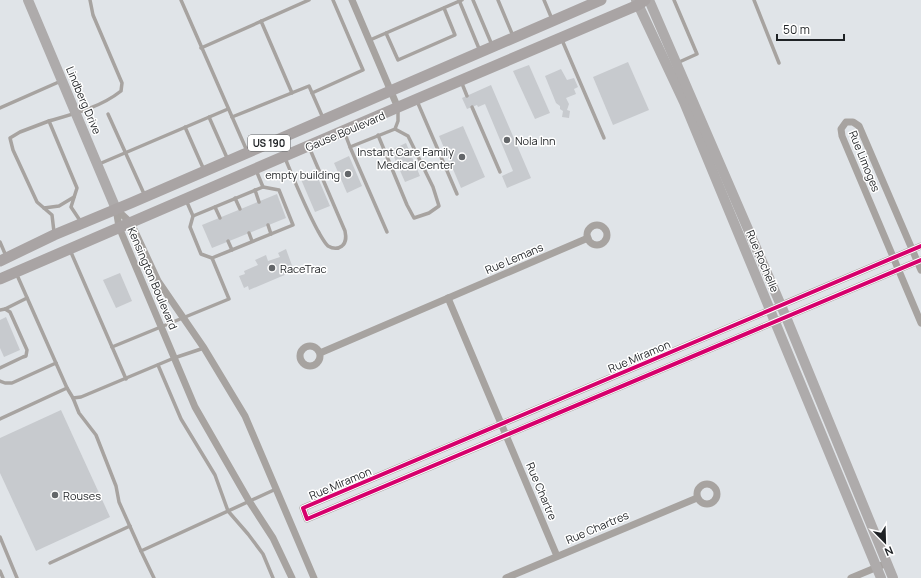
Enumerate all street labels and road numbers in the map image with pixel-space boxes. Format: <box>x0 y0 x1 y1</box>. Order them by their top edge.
street label: Lindberg Drive <box>63 64 105 137</box>
street label: Gause Boulevard <box>303 107 387 155</box>
street label: Rue Limoges <box>846 128 884 194</box>
road number: US 190 <box>248 135 290 151</box>
street label: Kensington Boulevard <box>125 224 181 332</box>
street label: Rue Rochelle <box>743 228 783 295</box>
street label: Rue Lemans <box>483 239 546 277</box>
street label: Rue Miramon <box>606 336 672 376</box>
street label: Rue Chartre <box>523 460 561 523</box>
street label: Rue Miramon <box>307 463 373 503</box>
street label: Rue Chartres <box>563 507 631 547</box>

